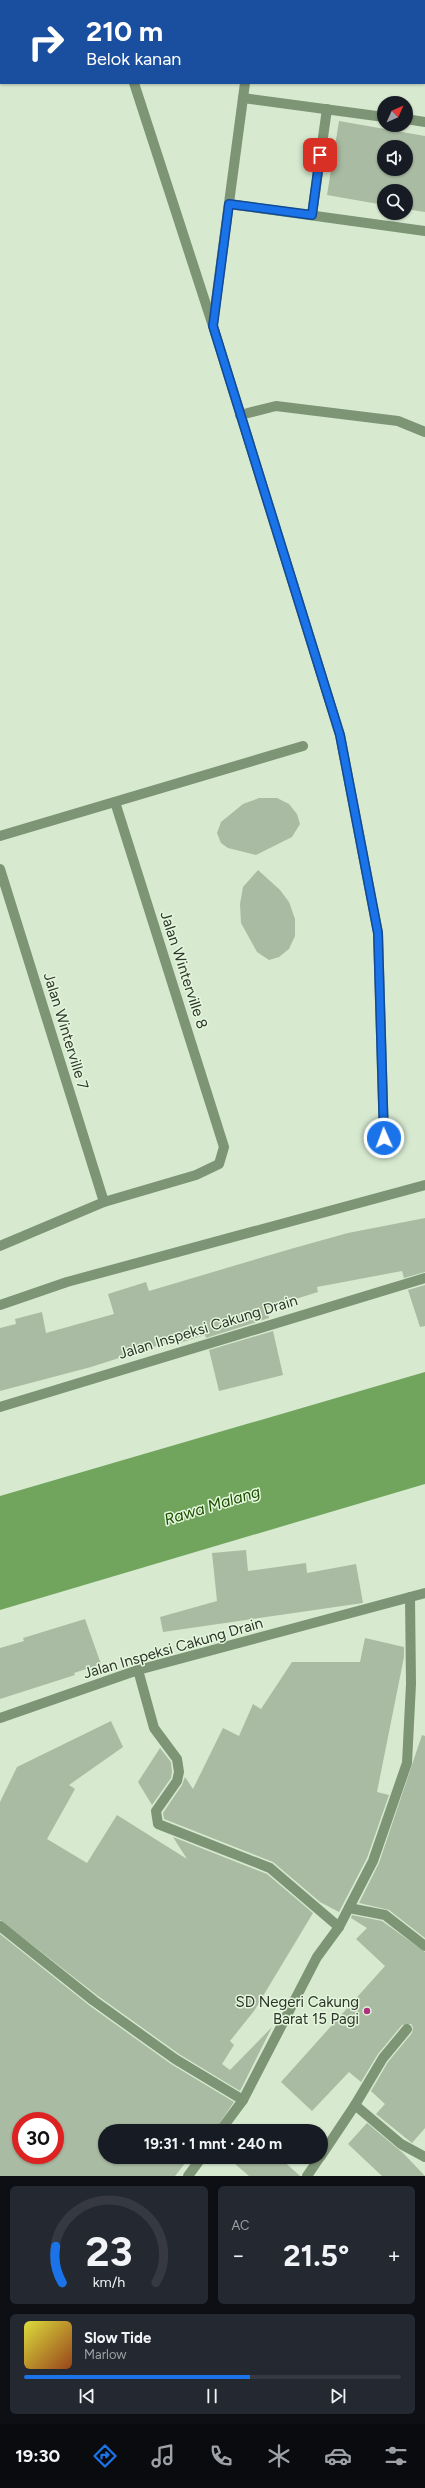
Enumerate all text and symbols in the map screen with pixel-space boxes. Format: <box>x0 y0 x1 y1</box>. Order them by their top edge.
text: 210 m <box>86 14 163 48</box>
icon: right <box>20 16 72 68</box>
text: Belok kanan <box>86 48 181 70</box>
north arrow <box>377 96 413 132</box>
map controls <box>377 96 413 220</box>
pin <box>303 138 337 172</box>
button: sound <box>377 140 413 176</box>
icon: arrive <box>309 144 331 166</box>
button: search <box>377 184 413 220</box>
street label: Jalan Winterville 8 <box>157 909 211 1031</box>
street label: Jalan Winterville 7 <box>40 970 92 1092</box>
position arrow <box>363 1117 405 1159</box>
street label: Jalan Inspeksi Cakung Drain <box>116 1291 300 1363</box>
water label: Rawa Malang <box>162 1482 262 1529</box>
street label: Jalan Inspeksi Cakung Drain <box>81 1614 265 1682</box>
place label: SD Negeri Cakung Barat 15 Pagi <box>235 1993 359 2028</box>
marker: SD Negeri Cakung Barat 15 Pagi <box>362 2006 372 2016</box>
speed limit sign: 30 <box>12 2112 64 2164</box>
text: 19:31 · 1 mnt · 240 m <box>144 2135 282 2153</box>
text: AC <box>232 2218 249 2233</box>
text: 23 <box>85 2226 132 2276</box>
text: 21.5° <box>283 2237 349 2274</box>
text: − <box>232 2242 245 2269</box>
text: + <box>387 2242 401 2269</box>
text: km/h <box>92 2273 125 2291</box>
text: Slow Tide <box>84 2329 151 2347</box>
text: Marlow <box>84 2347 126 2362</box>
icon: previous <box>76 2385 98 2407</box>
icon: pause <box>201 2385 223 2407</box>
icon: next <box>327 2385 349 2407</box>
icon: directions <box>91 2442 119 2470</box>
icon: music <box>149 2442 177 2470</box>
icon: phone <box>207 2442 235 2470</box>
icon: climate <box>265 2442 293 2470</box>
icon: car <box>324 2442 352 2470</box>
icon: filters <box>382 2442 410 2470</box>
text: 19:30 <box>15 2445 60 2467</box>

